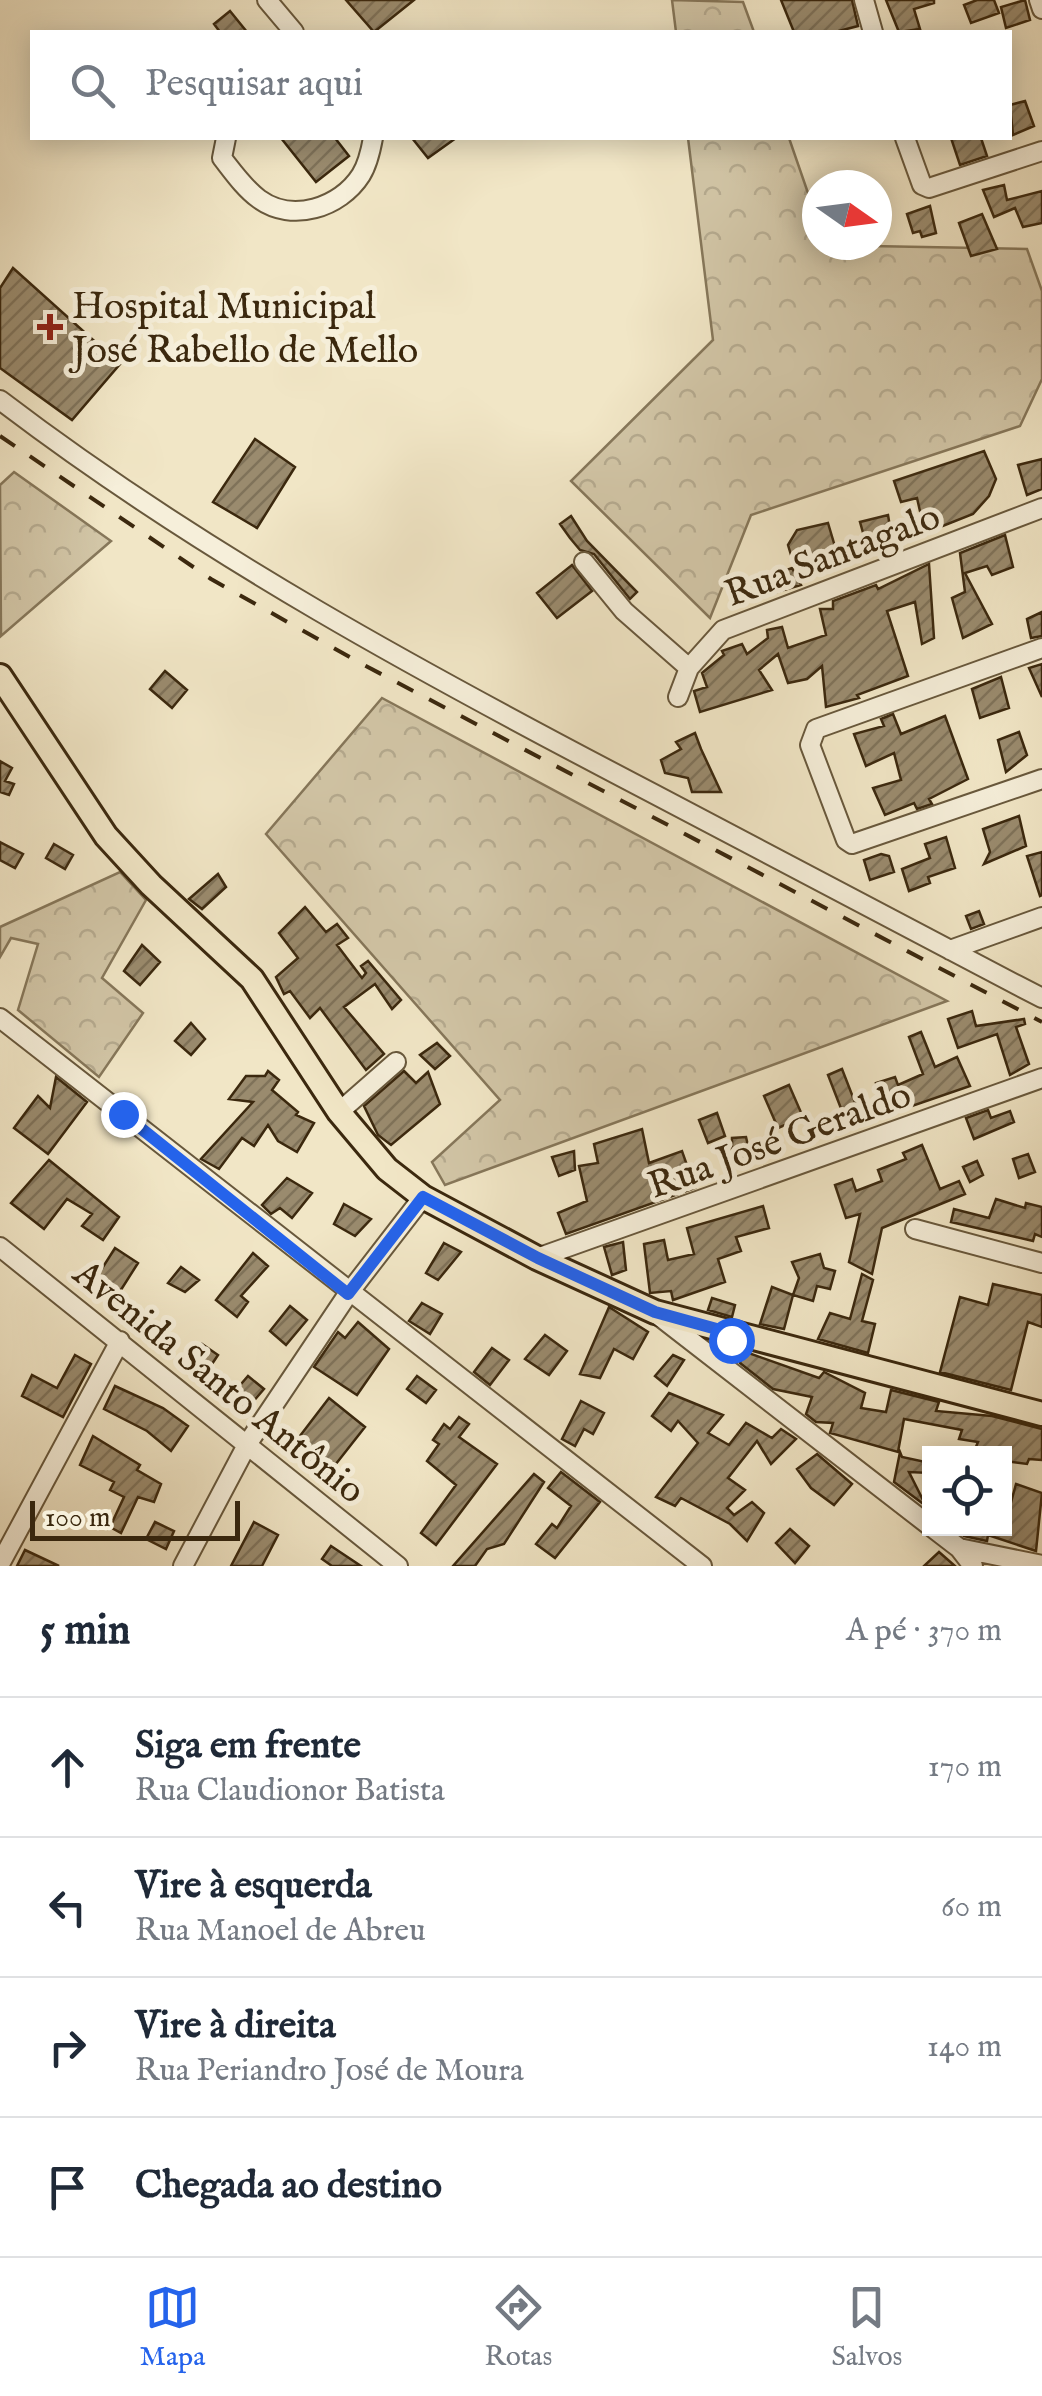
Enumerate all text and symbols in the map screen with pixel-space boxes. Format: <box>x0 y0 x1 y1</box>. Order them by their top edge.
search box <box>30 30 1012 140</box>
icon: search <box>65 58 120 113</box>
text: Pesquisar aqui <box>145 61 363 109</box>
north arrow <box>802 170 892 260</box>
place label: Hospital Municipal José Rabello de Mello <box>68 284 418 376</box>
marker: Hospital Municipal José Rabello de Mello <box>37 314 63 340</box>
street label: Rua Santagalo <box>719 494 947 620</box>
street label: Rua José Geraldo <box>642 1072 918 1212</box>
route end <box>101 1092 147 1138</box>
street label: Avenida Santo Antônio <box>62 1250 374 1516</box>
route start <box>709 1318 755 1364</box>
map controls <box>922 1446 1012 1536</box>
button: locate <box>922 1446 1012 1536</box>
scale bar <box>30 1496 240 1540</box>
text: 100 m <box>45 1501 111 1536</box>
text: 5 min <box>40 1605 130 1658</box>
text: A pé · 370 m <box>846 1611 1002 1652</box>
text: Siga em frente <box>135 1723 361 1771</box>
icon: ahead <box>40 1740 95 1795</box>
text: 170 m <box>928 1747 1002 1788</box>
text: Rua Claudionor Batista <box>135 1771 445 1812</box>
text: Vire à esquerda <box>135 1863 372 1911</box>
icon: left <box>40 1880 95 1935</box>
text: 60 m <box>941 1887 1002 1928</box>
text: Rua Manoel de Abreu <box>135 1911 426 1952</box>
text: Vire à direita <box>135 2003 336 2051</box>
icon: right <box>40 2020 95 2075</box>
text: 140 m <box>927 2027 1002 2068</box>
text: Rua Periandro José de Moura <box>135 2051 524 2092</box>
icon: arrive <box>40 2160 95 2215</box>
text: Chegada ao destino <box>135 2163 442 2211</box>
tab: Mapa <box>140 2280 205 2375</box>
tab: Rotas <box>485 2280 552 2375</box>
tab: Salvos <box>832 2280 902 2375</box>

